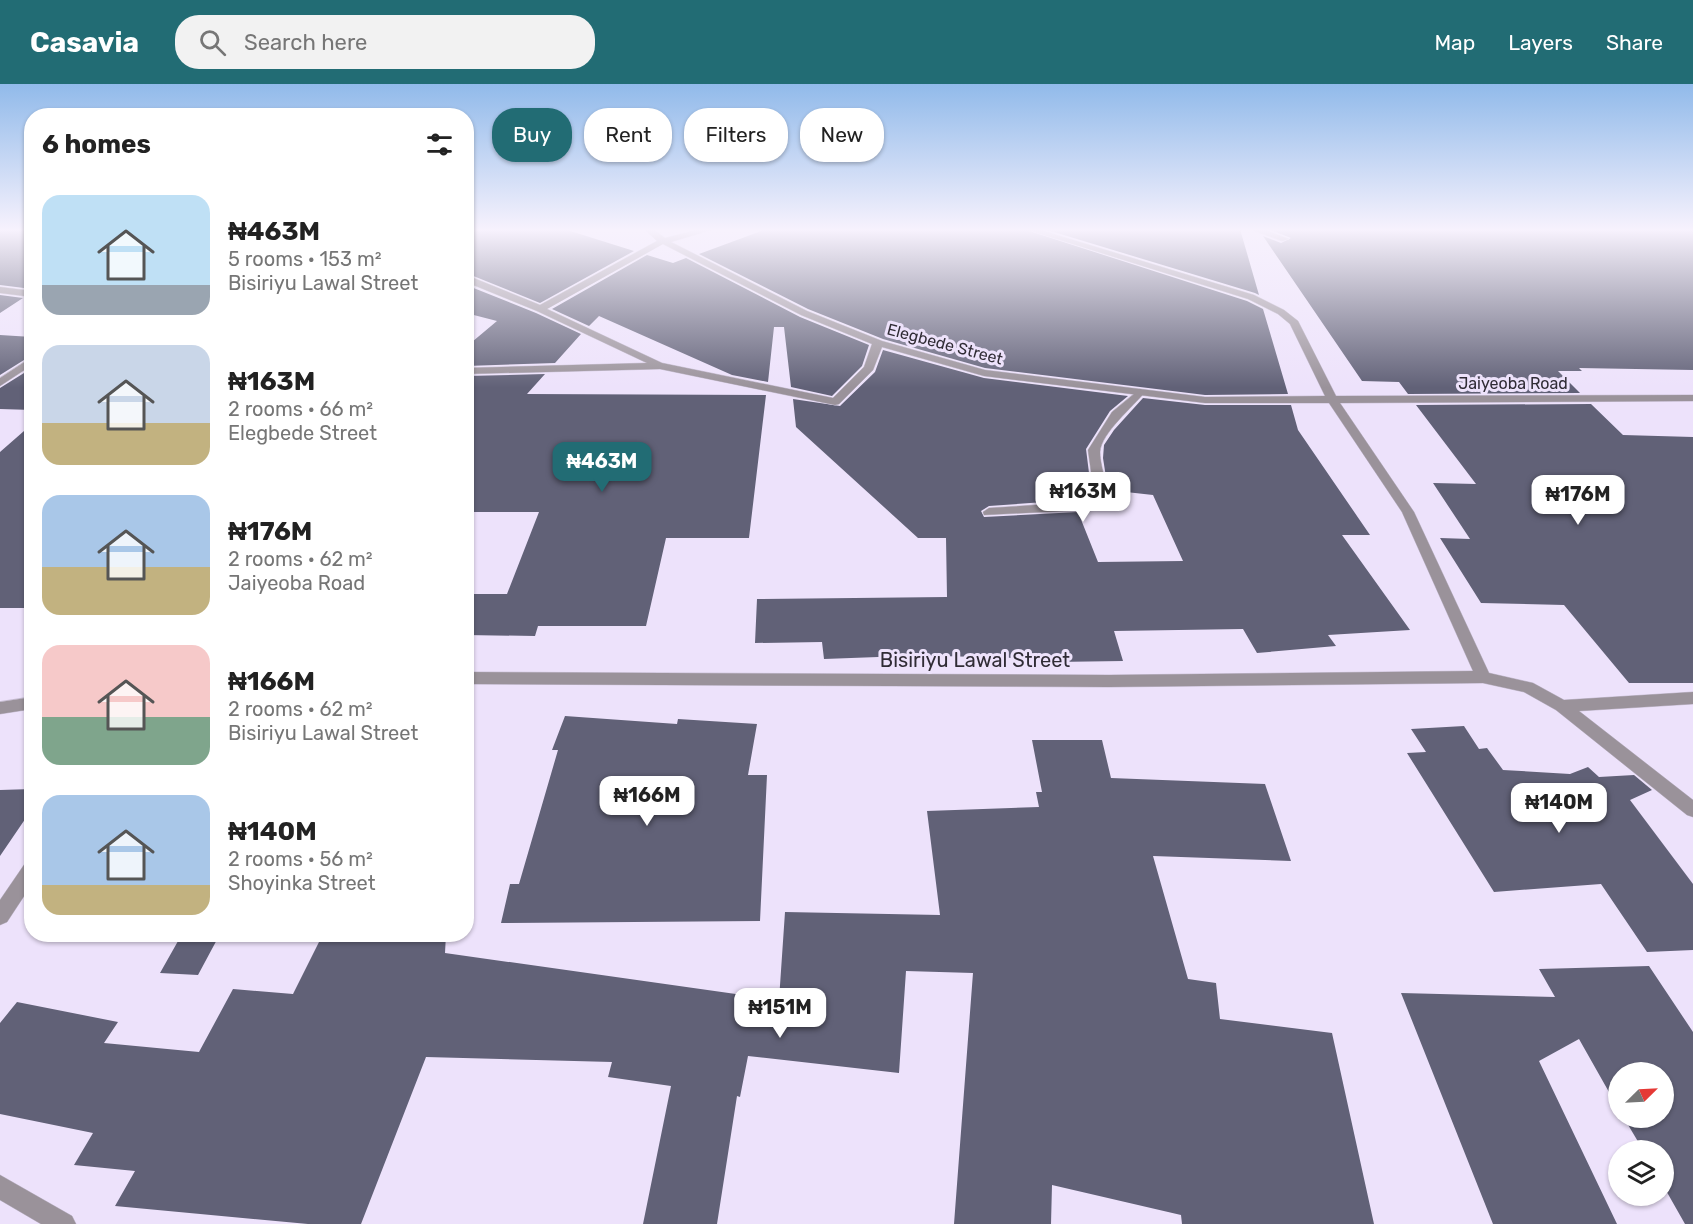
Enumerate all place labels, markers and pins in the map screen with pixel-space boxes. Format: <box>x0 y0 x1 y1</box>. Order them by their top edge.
pin: ₦463M <box>560 442 644 493</box>
pin: ₦163M <box>1041 472 1125 523</box>
pin: ₦176M <box>1536 475 1620 526</box>
pin: ₦166M <box>605 776 689 827</box>
pin: ₦140M <box>1517 783 1601 834</box>
pin: ₦151M <box>738 988 822 1039</box>

